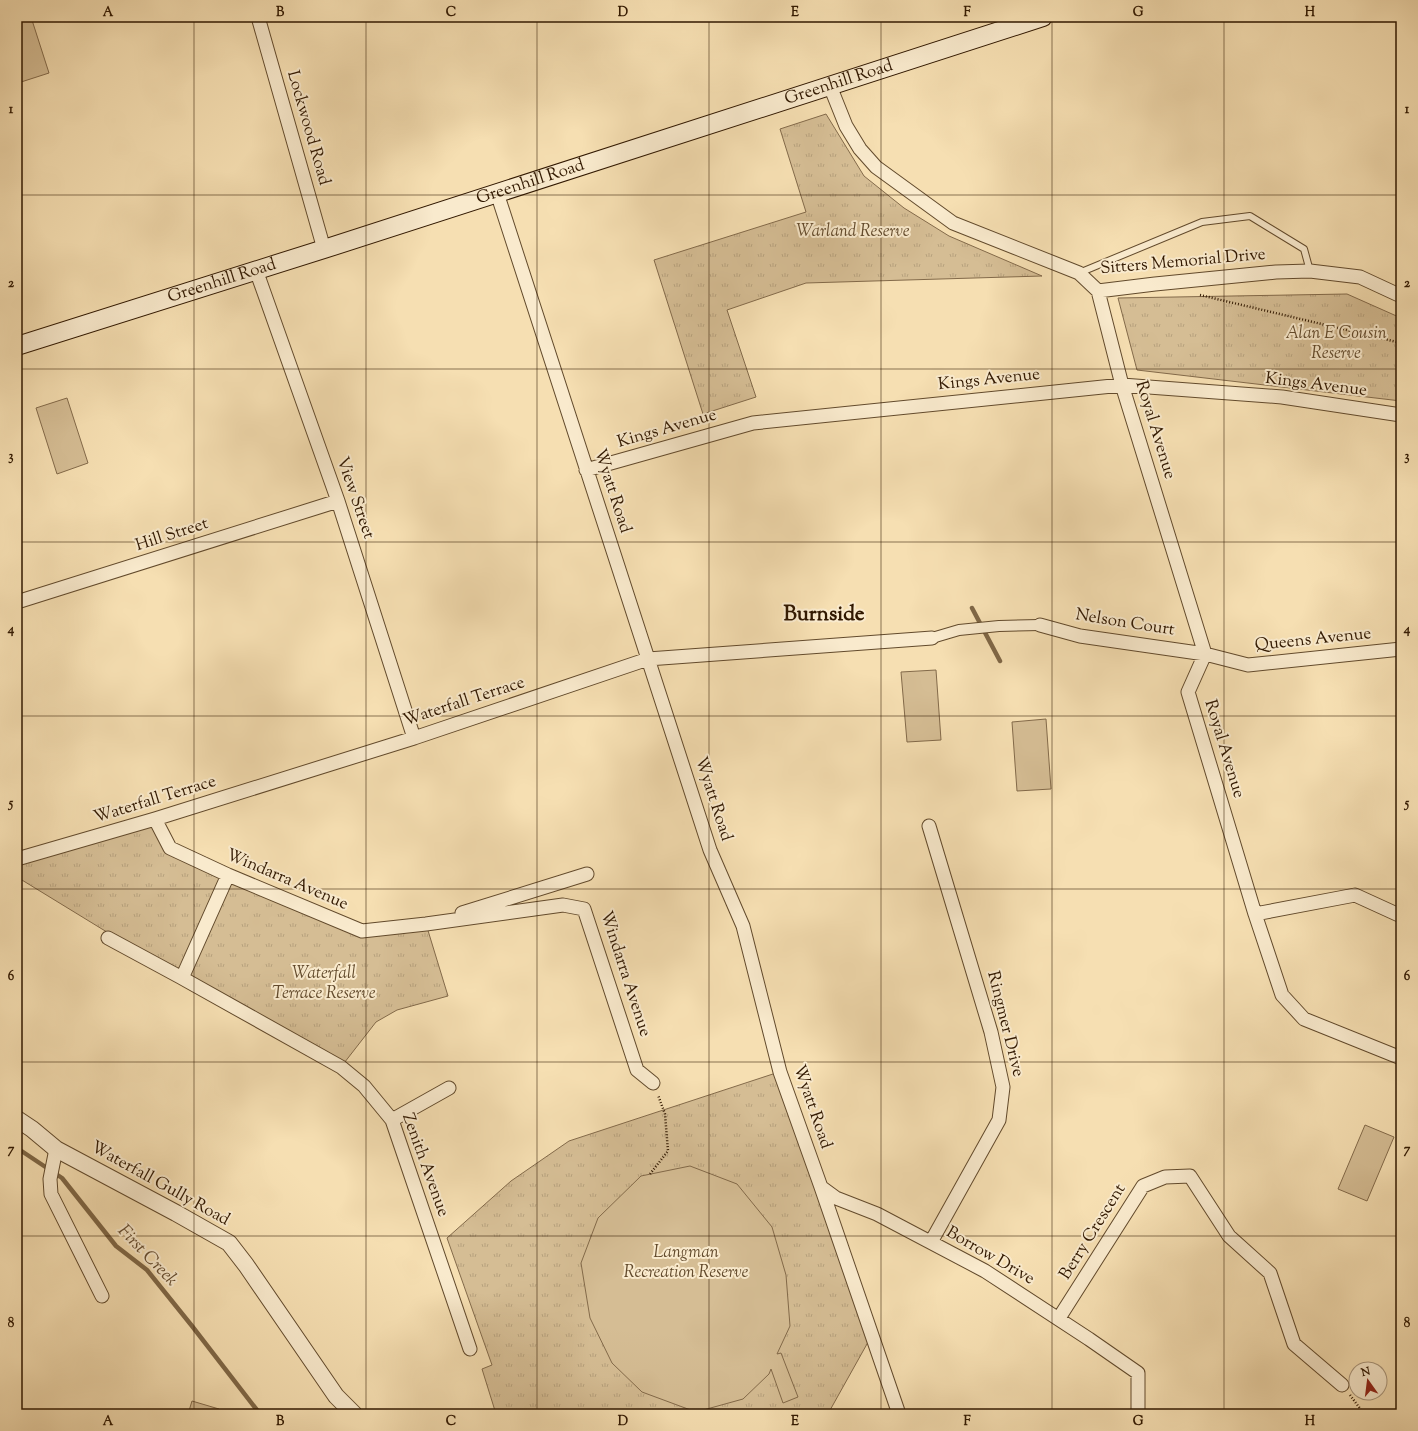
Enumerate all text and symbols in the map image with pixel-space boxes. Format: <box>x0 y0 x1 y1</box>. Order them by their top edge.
text: A <box>103 4 114 22</box>
text: B <box>276 4 285 22</box>
text: C <box>446 4 456 22</box>
text: D <box>618 4 628 22</box>
text: E <box>791 4 799 22</box>
text: F <box>963 4 971 22</box>
text: G <box>1133 4 1144 22</box>
text: H <box>1305 4 1316 22</box>
street label: Greenhill Road <box>782 54 896 112</box>
street label: Lockwood Road <box>280 68 336 189</box>
text: 1 <box>9 101 14 119</box>
text: 1 <box>1405 101 1410 119</box>
street label: Greenhill Road <box>473 154 588 211</box>
park label: Warland Reserve <box>796 220 910 244</box>
street label: Sitters Memorial Drive <box>1099 243 1267 281</box>
street label: Greenhill Road <box>165 253 280 310</box>
text: 2 <box>8 275 15 293</box>
text: 2 <box>1404 275 1411 293</box>
park label: Alan E Cousin Reserve <box>1285 322 1387 366</box>
street label: Kings Avenue <box>937 363 1041 397</box>
street label: Kings Avenue <box>1264 367 1368 403</box>
street label: Royal Avenue <box>1129 378 1181 482</box>
street label: Kings Avenue <box>614 403 720 455</box>
street label: Wyatt Road <box>587 446 637 537</box>
text: 3 <box>8 448 14 466</box>
text: 3 <box>1404 448 1410 466</box>
street label: View Street <box>330 454 380 542</box>
street label: Hill Street <box>132 512 212 558</box>
district label: Burnside <box>783 600 865 630</box>
street label: Nelson Court <box>1074 603 1176 643</box>
text: 4 <box>7 621 15 639</box>
text: 4 <box>1403 621 1411 639</box>
street label: Queens Avenue <box>1254 622 1373 658</box>
street label: Waterfall Terrace <box>400 671 528 733</box>
street label: Royal Avenue <box>1198 697 1250 801</box>
street label: Wyatt Road <box>688 754 738 845</box>
street label: Waterfall Terrace <box>91 770 219 830</box>
text: 5 <box>8 795 14 813</box>
text: 5 <box>1404 795 1410 813</box>
street label: Windarra Avenue <box>222 843 352 917</box>
street label: Windarra Avenue <box>593 908 657 1040</box>
park label: Waterfall Terrace Reserve <box>272 962 376 1006</box>
text: 6 <box>8 968 15 986</box>
text: 6 <box>1404 968 1411 986</box>
street label: Ringmer Drive <box>980 969 1030 1079</box>
street label: Wyatt Road <box>786 1062 838 1153</box>
street label: Zenith Avenue <box>395 1110 455 1220</box>
street label: Waterfall Gully Road <box>86 1136 234 1232</box>
text: 7 <box>8 1141 15 1159</box>
text: 7 <box>1404 1141 1411 1159</box>
street label: Berry Crescent <box>1054 1179 1132 1285</box>
water label: First Creek <box>111 1219 183 1293</box>
street label: Borrow Drive <box>941 1221 1039 1291</box>
park label: Langman Recreation Reserve <box>624 1241 748 1285</box>
text: 8 <box>8 1315 15 1333</box>
text: 8 <box>1404 1315 1411 1333</box>
north arrow <box>1348 1361 1388 1401</box>
text: N <box>1359 1363 1372 1381</box>
text: A <box>103 1413 114 1431</box>
text: B <box>276 1413 285 1431</box>
text: C <box>446 1413 456 1431</box>
text: D <box>618 1413 628 1431</box>
text: E <box>791 1413 799 1431</box>
text: F <box>963 1413 971 1431</box>
text: G <box>1133 1413 1144 1431</box>
text: H <box>1305 1413 1316 1431</box>

